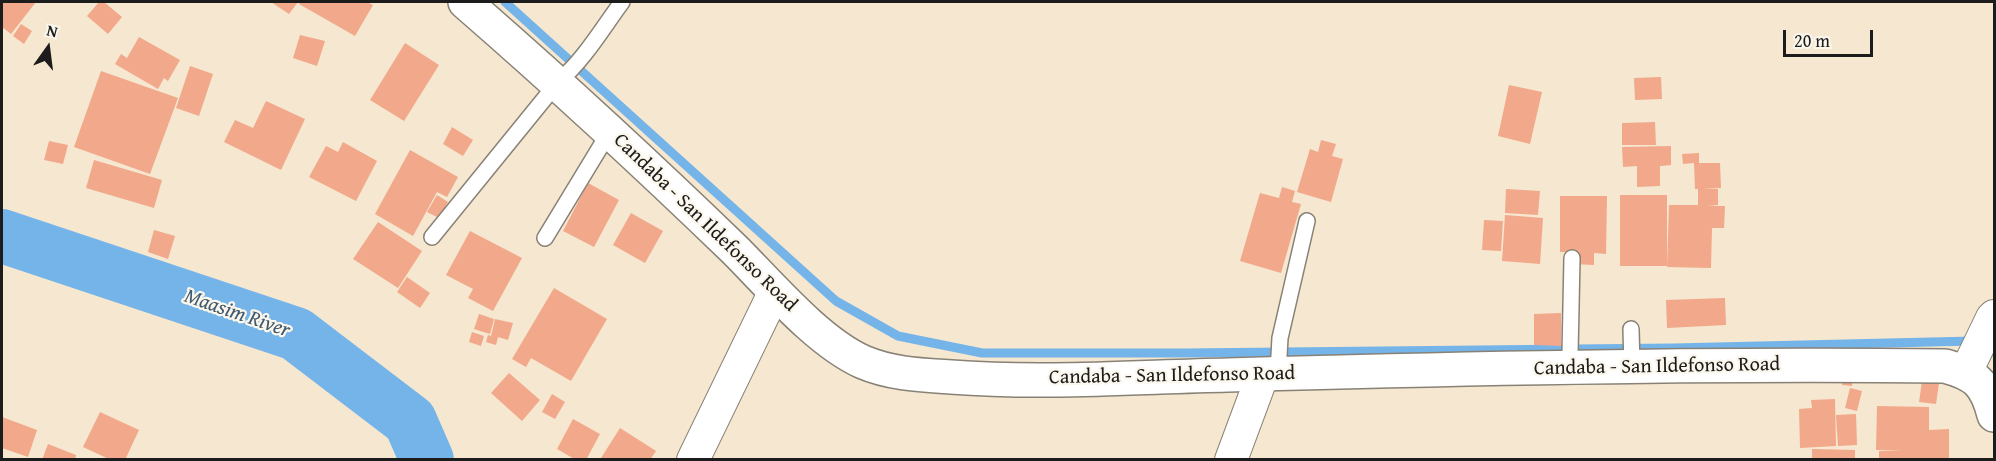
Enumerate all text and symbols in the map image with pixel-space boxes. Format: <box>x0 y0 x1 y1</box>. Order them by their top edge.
north arrow <box>18 18 78 78</box>
text: N <box>44 18 60 43</box>
scale bar <box>1786 18 1876 56</box>
text: 20 m <box>1794 27 1830 54</box>
street label: Candaba - San Ildefonso Road <box>608 129 802 317</box>
water label: Maasim River <box>181 284 293 344</box>
street label: Candaba - San Ildefonso Road <box>1534 353 1780 381</box>
street label: Candaba - San Ildefonso Road <box>1049 362 1295 390</box>

